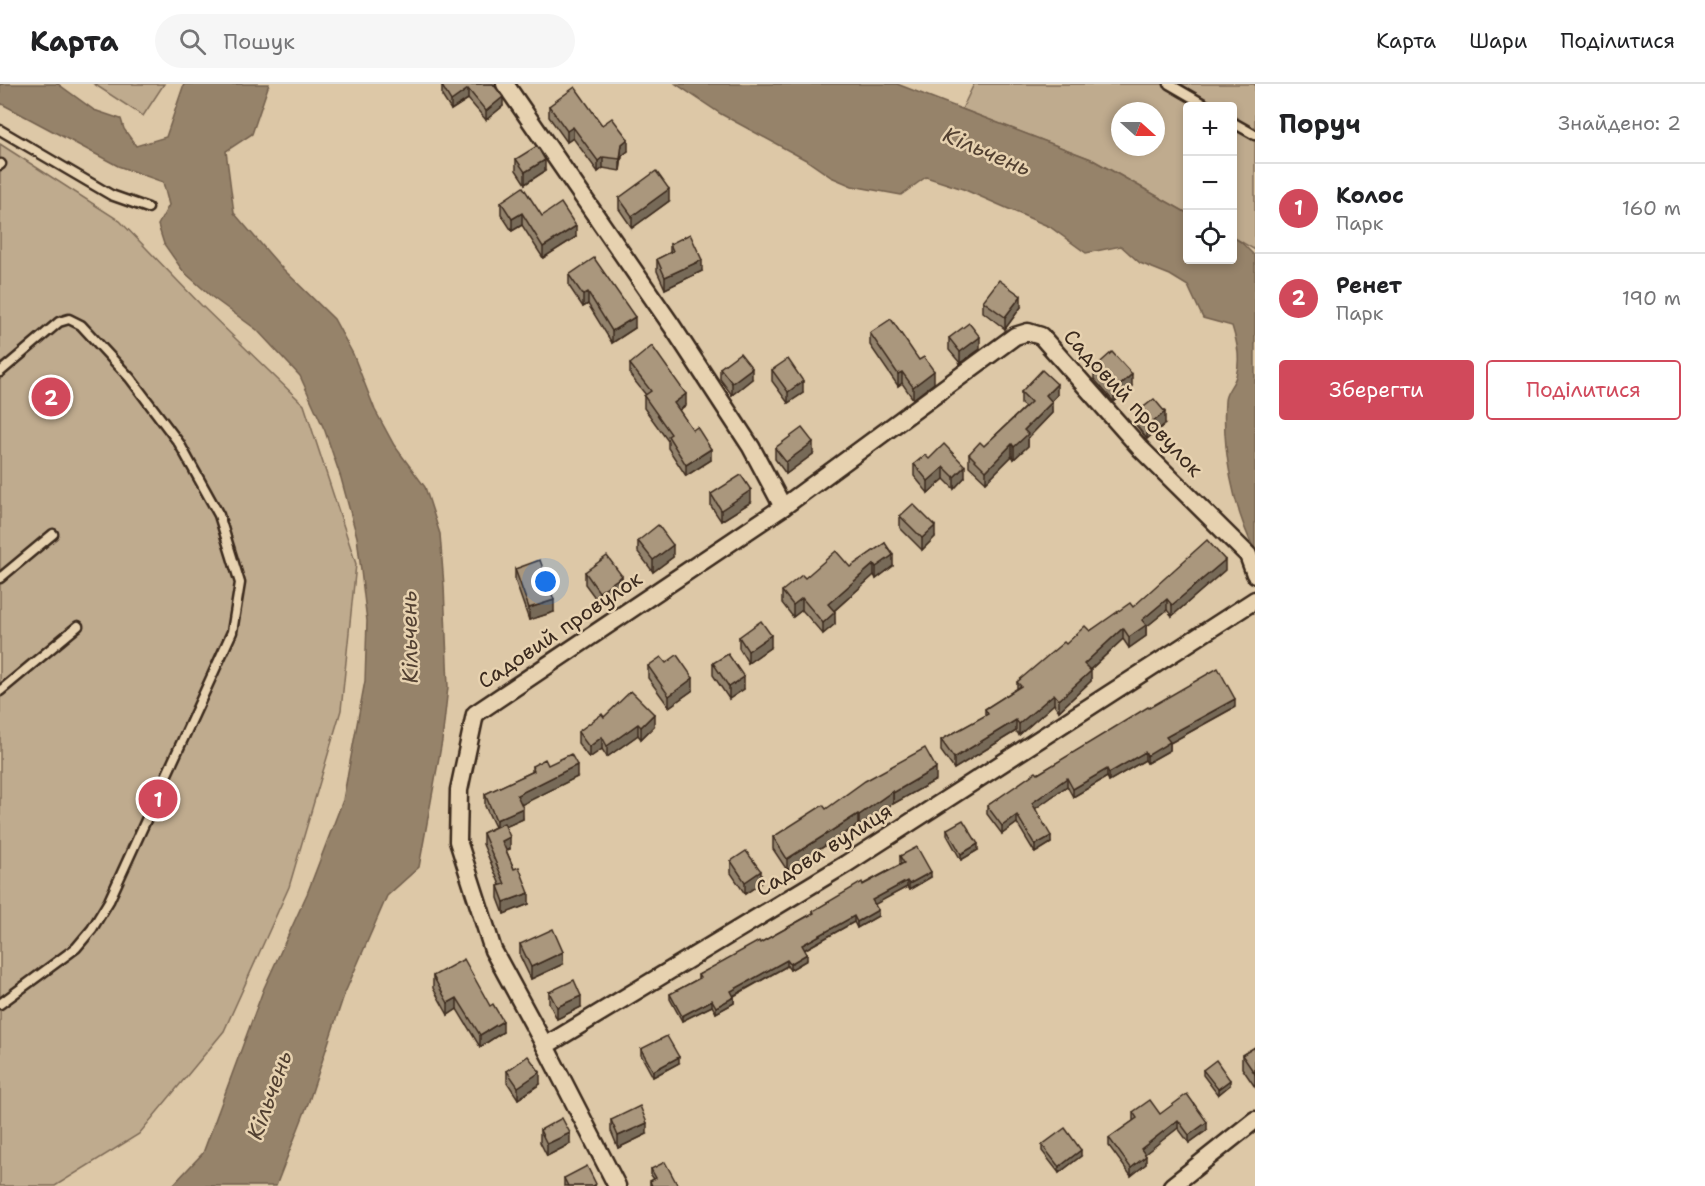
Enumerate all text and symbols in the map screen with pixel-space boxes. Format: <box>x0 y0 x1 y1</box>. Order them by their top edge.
search box <box>155 14 575 68</box>
text: Карта <box>30 22 119 60</box>
icon: search <box>176 25 209 58</box>
text: Пошук <box>224 27 295 56</box>
text: Карта <box>1376 27 1436 55</box>
text: Шари <box>1469 27 1527 55</box>
text: Поділитися <box>1560 27 1675 55</box>
north arrow <box>1111 102 1165 156</box>
map controls <box>1183 102 1237 264</box>
button: + <box>1183 102 1237 156</box>
text: Поруч <box>1279 106 1361 141</box>
text: Знайдено: 2 <box>1558 110 1681 136</box>
water label: Кільчень <box>939 120 1035 183</box>
button: − <box>1183 156 1237 210</box>
text: Колос <box>1336 181 1404 210</box>
text: 1 <box>1294 195 1303 221</box>
text: 160 m <box>1622 195 1681 221</box>
button: locate <box>1183 210 1237 264</box>
text: Парк <box>1336 210 1383 236</box>
text: Ренет <box>1336 271 1402 300</box>
text: 2 <box>1292 285 1306 311</box>
text: 190 m <box>1622 285 1681 311</box>
text: Парк <box>1336 300 1383 326</box>
street label: Садовий провулок <box>1057 323 1209 483</box>
button: Зберегти <box>1279 360 1474 420</box>
button: Поділитися <box>1486 360 1681 420</box>
pin: 2 <box>32 374 70 420</box>
street label: Садовий провулок <box>472 565 648 695</box>
your location <box>531 567 560 596</box>
water label: Кільчень <box>394 590 425 684</box>
pin: 1 <box>138 776 178 822</box>
street label: Садова вулиця <box>750 797 898 903</box>
water label: Кільчень <box>240 1047 299 1144</box>

